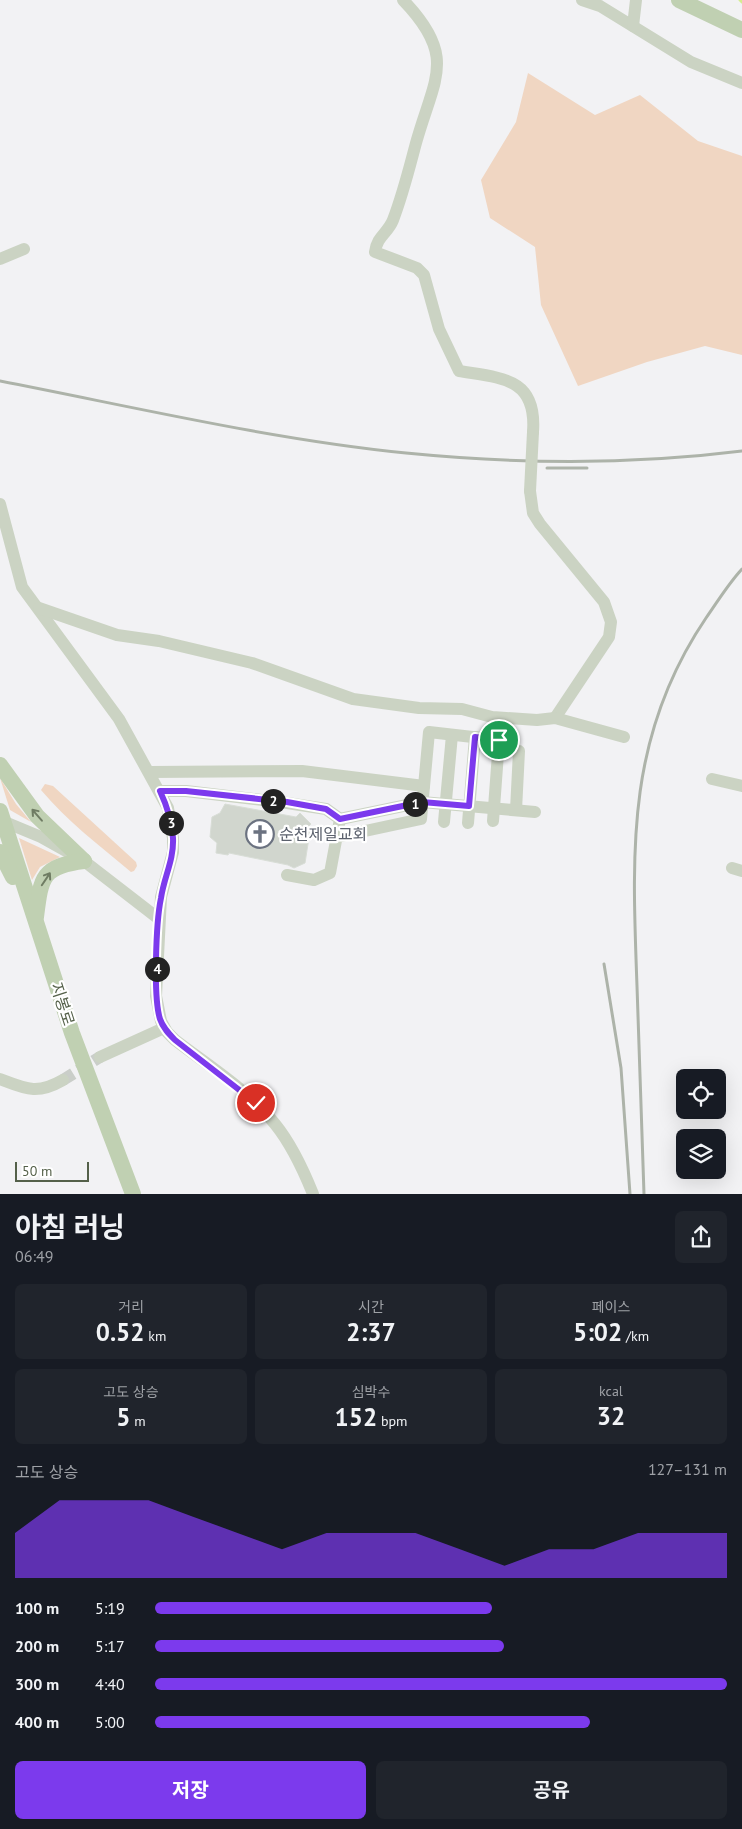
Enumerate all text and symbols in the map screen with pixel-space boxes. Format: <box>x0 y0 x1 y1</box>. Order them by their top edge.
pin <box>478 719 520 761</box>
icon: arrive <box>485 726 513 754</box>
pin: 2 <box>260 788 286 814</box>
text: 2 <box>270 792 277 810</box>
pin: 1 <box>402 792 428 816</box>
text: 1 <box>412 795 419 813</box>
one-way arrow <box>31 809 43 822</box>
pin: 3 <box>158 810 184 836</box>
text: 3 <box>168 814 175 832</box>
church icon: 순천제일교회 <box>245 819 275 849</box>
place label: 순천제일교회 <box>279 824 367 844</box>
one-way arrow <box>40 872 51 886</box>
pin: 4 <box>144 956 170 982</box>
text: 4 <box>154 960 161 978</box>
street label: 지봉로 <box>47 980 79 1028</box>
map controls <box>676 1069 726 1179</box>
button: locate <box>676 1069 726 1119</box>
pin <box>235 1082 277 1124</box>
icon: check <box>242 1089 270 1117</box>
button: layers <box>676 1129 726 1179</box>
scale bar <box>15 1159 89 1182</box>
text: 50 m <box>22 1162 52 1180</box>
text: 아침 러닝 <box>15 1208 125 1245</box>
button: share <box>675 1211 727 1263</box>
text: 06:49 <box>15 1246 53 1266</box>
text: 거리 <box>118 1298 144 1316</box>
text: 시간 <box>358 1298 384 1316</box>
text: 페이스 <box>592 1298 630 1316</box>
text: 0.52 <box>96 1316 144 1348</box>
text: 2:37 <box>346 1316 396 1348</box>
text: 5:02 <box>573 1316 622 1348</box>
text: km <box>144 1327 166 1345</box>
text: /km <box>622 1327 649 1345</box>
text: kcal <box>599 1382 623 1400</box>
text: 고도 상승 <box>103 1383 159 1401</box>
text: 심박수 <box>352 1383 390 1401</box>
text: 32 <box>597 1400 625 1432</box>
text: 5 <box>116 1401 131 1433</box>
text: 152 <box>335 1401 377 1433</box>
text: m <box>131 1412 146 1430</box>
text: bpm <box>377 1412 407 1430</box>
text: 127–131 m <box>648 1459 727 1479</box>
text: 고도 상승 <box>15 1462 78 1482</box>
text: 100 m <box>15 1598 59 1618</box>
text: 5:19 <box>95 1598 125 1618</box>
text: 200 m <box>15 1636 59 1656</box>
text: 5:17 <box>95 1636 125 1656</box>
text: 300 m <box>15 1674 59 1694</box>
text: 4:40 <box>95 1674 125 1694</box>
text: 400 m <box>15 1712 59 1732</box>
text: 5:00 <box>95 1712 125 1732</box>
button: 저장 <box>15 1761 366 1819</box>
button: 공유 <box>376 1761 727 1819</box>

